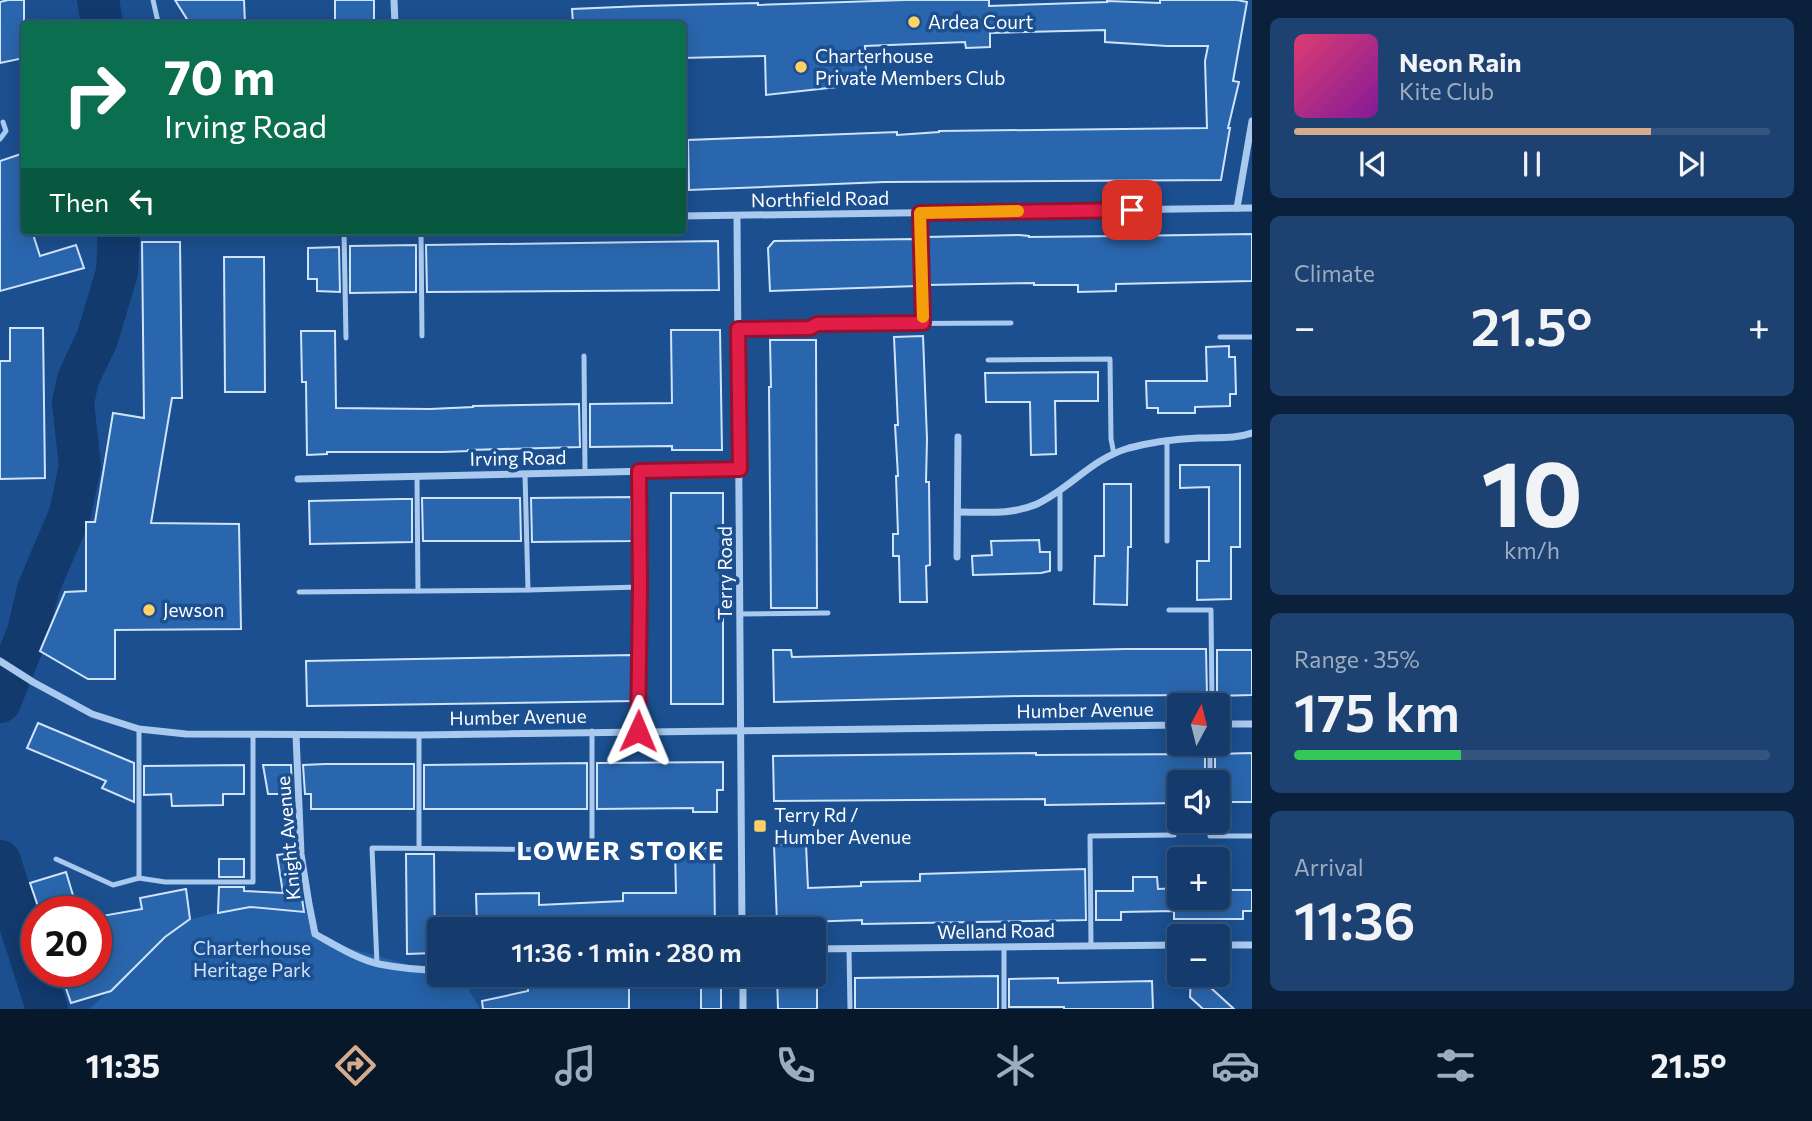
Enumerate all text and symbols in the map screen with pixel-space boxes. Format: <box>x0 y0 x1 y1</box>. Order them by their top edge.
place label: Ardea Court <box>928 10 1034 33</box>
marker: Ardea Court <box>906 14 922 30</box>
place label: Charterhouse Private Members Club <box>815 44 1005 89</box>
text: 70 m <box>164 45 275 105</box>
text: Neon Rain <box>1399 46 1522 77</box>
icon: right <box>49 49 140 140</box>
marker: Charterhouse Private Members Club <box>793 59 809 75</box>
text: Kite Club <box>1399 77 1494 105</box>
text: Irving Road <box>164 105 327 145</box>
icon: previous <box>1354 145 1392 183</box>
icon: pause <box>1513 145 1551 183</box>
icon: next <box>1672 145 1710 183</box>
pin <box>1102 180 1162 240</box>
icon: left <box>123 182 161 220</box>
text: Then <box>49 186 109 217</box>
street label: Northfield Road <box>751 186 889 211</box>
icon: arrive <box>1113 191 1151 229</box>
text: Climate <box>1294 259 1375 287</box>
text: 21.5° <box>1471 293 1592 357</box>
text: − <box>1294 302 1316 349</box>
text: + <box>1748 302 1770 349</box>
text: 10 <box>1481 434 1583 546</box>
street label: Irving Road <box>469 445 567 470</box>
street label: Terry Road <box>713 526 736 620</box>
text: km/h <box>1504 536 1560 564</box>
place label: Jewson <box>163 598 224 621</box>
marker: Jewson <box>141 602 157 618</box>
text: Range · 35% <box>1294 645 1420 673</box>
text: 175 km <box>1294 679 1460 743</box>
north arrow <box>1167 693 1230 756</box>
map controls <box>1167 693 1230 987</box>
position arrow <box>601 694 675 768</box>
street label: Humber Avenue <box>1016 697 1154 722</box>
street label: Humber Avenue <box>449 704 587 729</box>
button: sound <box>1167 770 1230 833</box>
street label: Knight Avenue <box>271 775 304 901</box>
place label: Terry Rd / Humber Avenue <box>774 803 911 848</box>
marker: Terry Rd / Humber Avenue <box>752 818 768 834</box>
district label: LOWER STOKE <box>516 834 726 865</box>
button: + <box>1167 847 1230 910</box>
text: Arrival <box>1294 853 1364 881</box>
text: 11:36 <box>1294 887 1415 951</box>
speed limit sign: 20 <box>21 896 112 987</box>
street label: Welland Road <box>937 918 1055 943</box>
button: − <box>1167 924 1230 987</box>
park label: Charterhouse Heritage Park <box>193 936 311 981</box>
text: 11:36 · 1 min · 280 m <box>511 936 742 967</box>
icon: directions <box>331 1041 380 1090</box>
icon: music <box>551 1041 600 1090</box>
icon: phone <box>771 1041 820 1090</box>
icon: climate <box>991 1041 1040 1090</box>
icon: car <box>1211 1041 1260 1090</box>
icon: filters <box>1431 1041 1480 1090</box>
text: 11:35 <box>85 1045 160 1085</box>
text: 21.5° <box>1651 1045 1727 1085</box>

